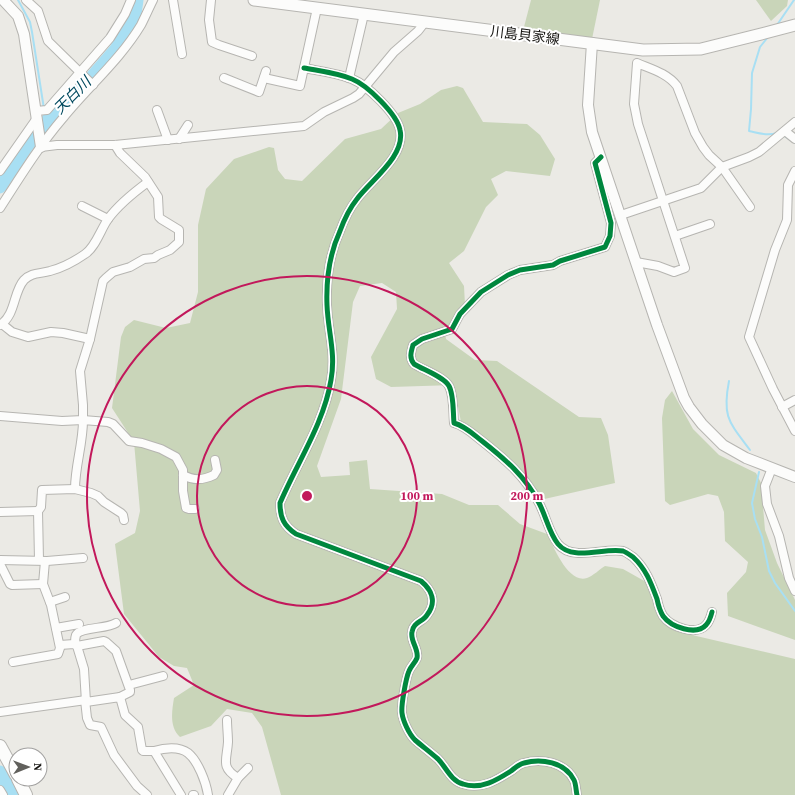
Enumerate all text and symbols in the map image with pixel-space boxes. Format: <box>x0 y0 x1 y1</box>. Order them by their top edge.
street label: 川島貝家線 <box>489 21 561 49</box>
water label: 天白川 <box>49 70 97 118</box>
text: 100 m <box>401 488 434 504</box>
text: 200 m <box>511 488 544 504</box>
centre of rings <box>300 489 314 503</box>
north arrow <box>8 747 48 787</box>
text: N <box>30 763 45 771</box>

